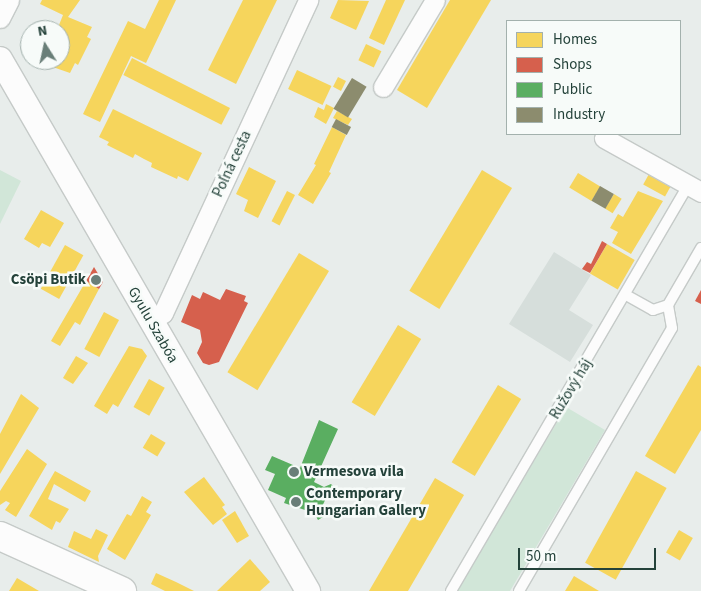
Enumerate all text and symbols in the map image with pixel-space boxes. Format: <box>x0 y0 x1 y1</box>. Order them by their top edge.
north arrow <box>20 20 70 70</box>
legend <box>506 20 681 135</box>
text: N <box>36 21 49 42</box>
text: Homes <box>553 29 597 50</box>
text: Shops <box>553 54 592 75</box>
text: Public <box>553 79 592 100</box>
text: Industry <box>553 104 605 125</box>
street label: Poľná cesta <box>209 128 255 200</box>
place label: Csöpi Butik <box>11 271 86 289</box>
marker: Csöpi Butik <box>90 274 102 286</box>
street label: Gyulu Szabóa <box>124 284 182 366</box>
street label: Ružový háj <box>546 355 596 423</box>
place label: Vermesova vila <box>304 463 404 481</box>
marker: Vermesova vila <box>288 466 300 478</box>
place label: Contemporary Hungarian Gallery <box>306 484 426 519</box>
marker: Contemporary Hungarian Gallery <box>290 496 302 508</box>
scale bar <box>521 538 658 570</box>
text: 50 m <box>526 546 556 567</box>

